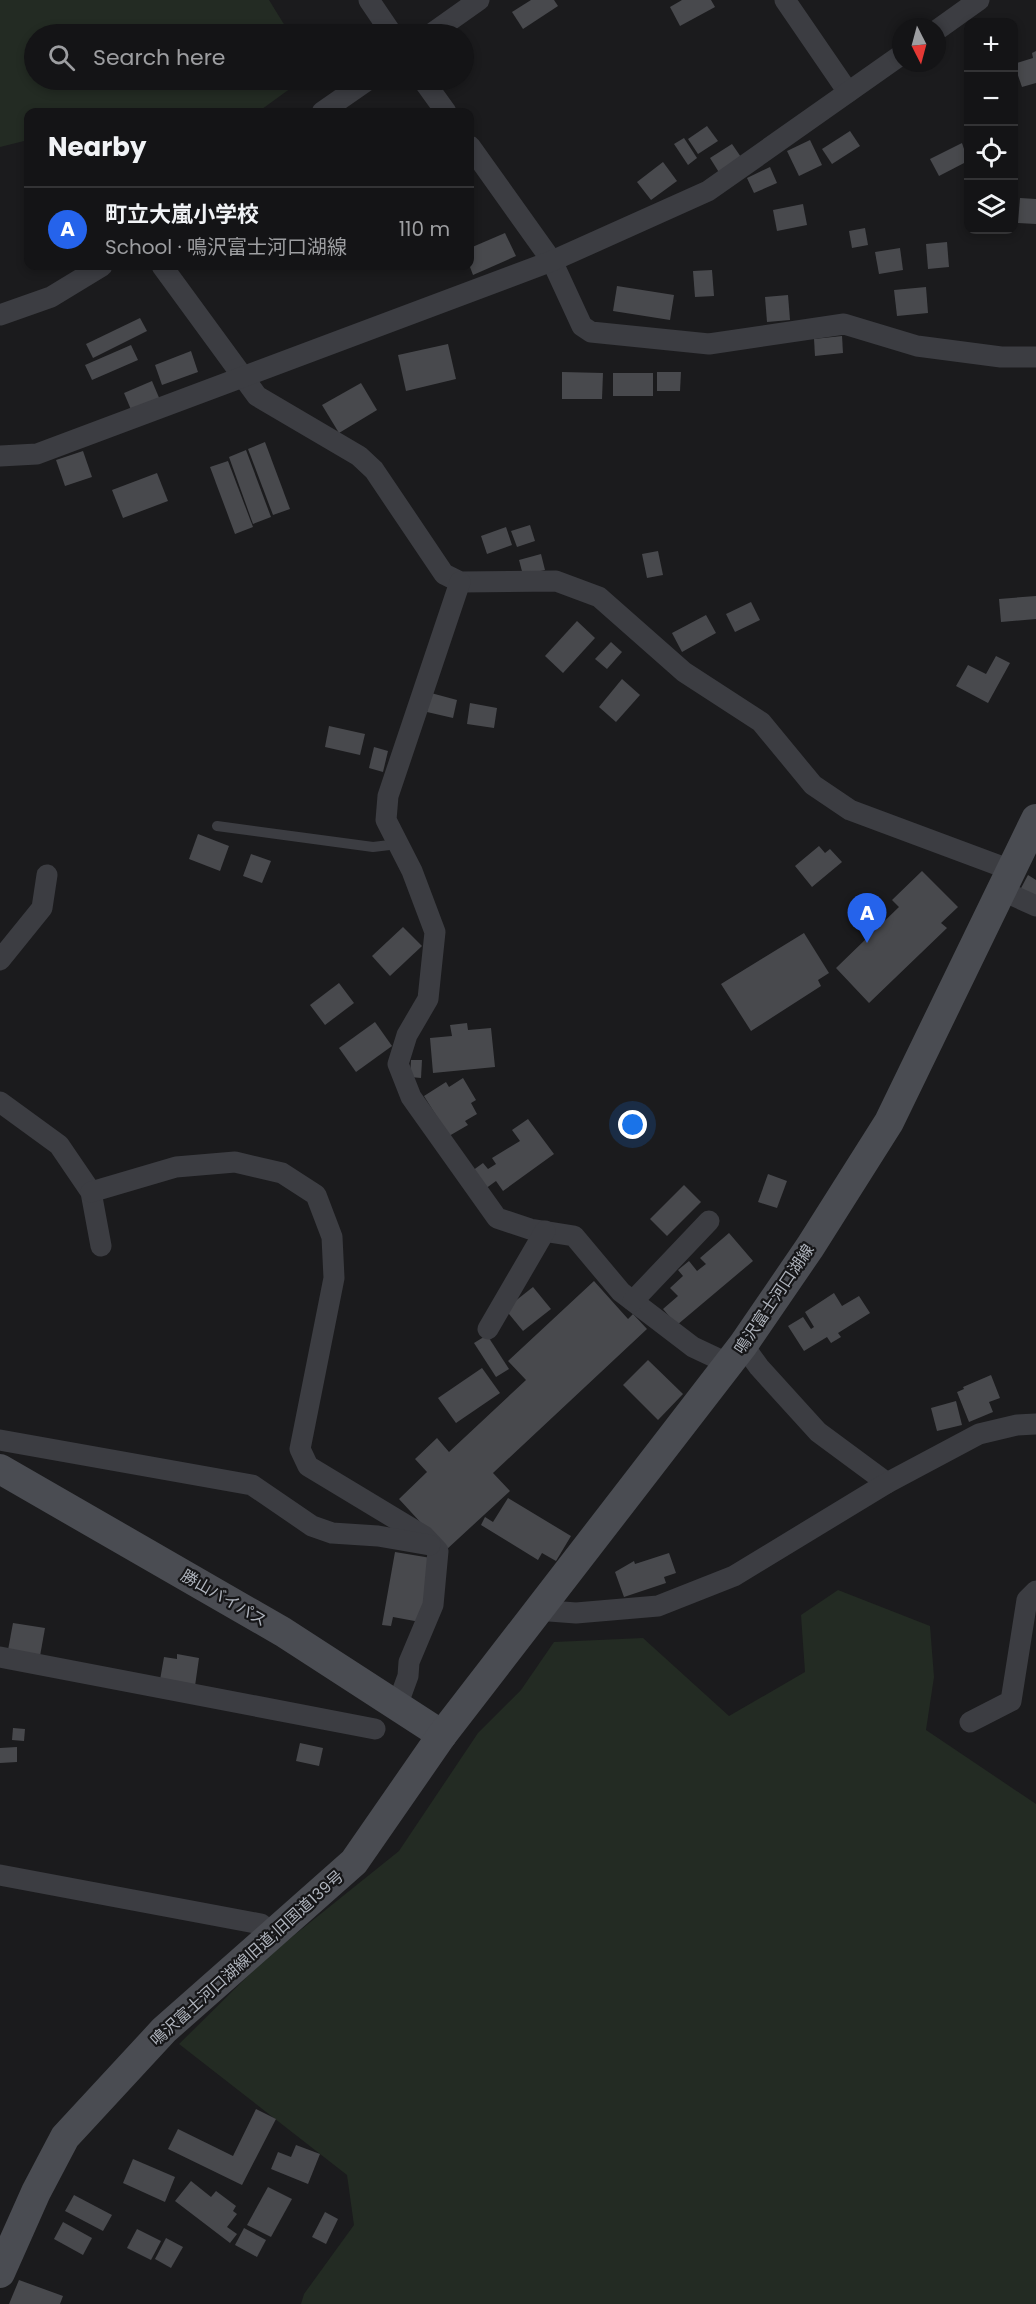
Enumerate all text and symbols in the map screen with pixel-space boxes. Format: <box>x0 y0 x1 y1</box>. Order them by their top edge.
north arrow <box>892 18 946 72</box>
map controls <box>964 18 1018 234</box>
button: + <box>964 18 1018 72</box>
search box <box>24 24 474 90</box>
icon: search <box>45 41 78 74</box>
text: Search here <box>93 42 226 73</box>
button: − <box>964 72 1018 126</box>
button: locate <box>964 126 1018 180</box>
text: Nearby <box>48 129 146 165</box>
button: layers <box>964 180 1018 234</box>
text: 町立大嵐小学校 <box>105 199 259 230</box>
text: A <box>60 215 75 243</box>
text: 110 m <box>399 215 450 243</box>
text: School · 鳴沢富士河口湖線 <box>105 233 347 261</box>
pin: A <box>848 894 886 943</box>
your location <box>618 1110 647 1139</box>
street label: 鳴沢富士河口湖線 <box>729 1240 819 1358</box>
street label: 勝山バイパス <box>177 1564 271 1632</box>
street label: 鳴沢富士河口湖線旧道;旧国道139号 <box>145 1865 349 2051</box>

